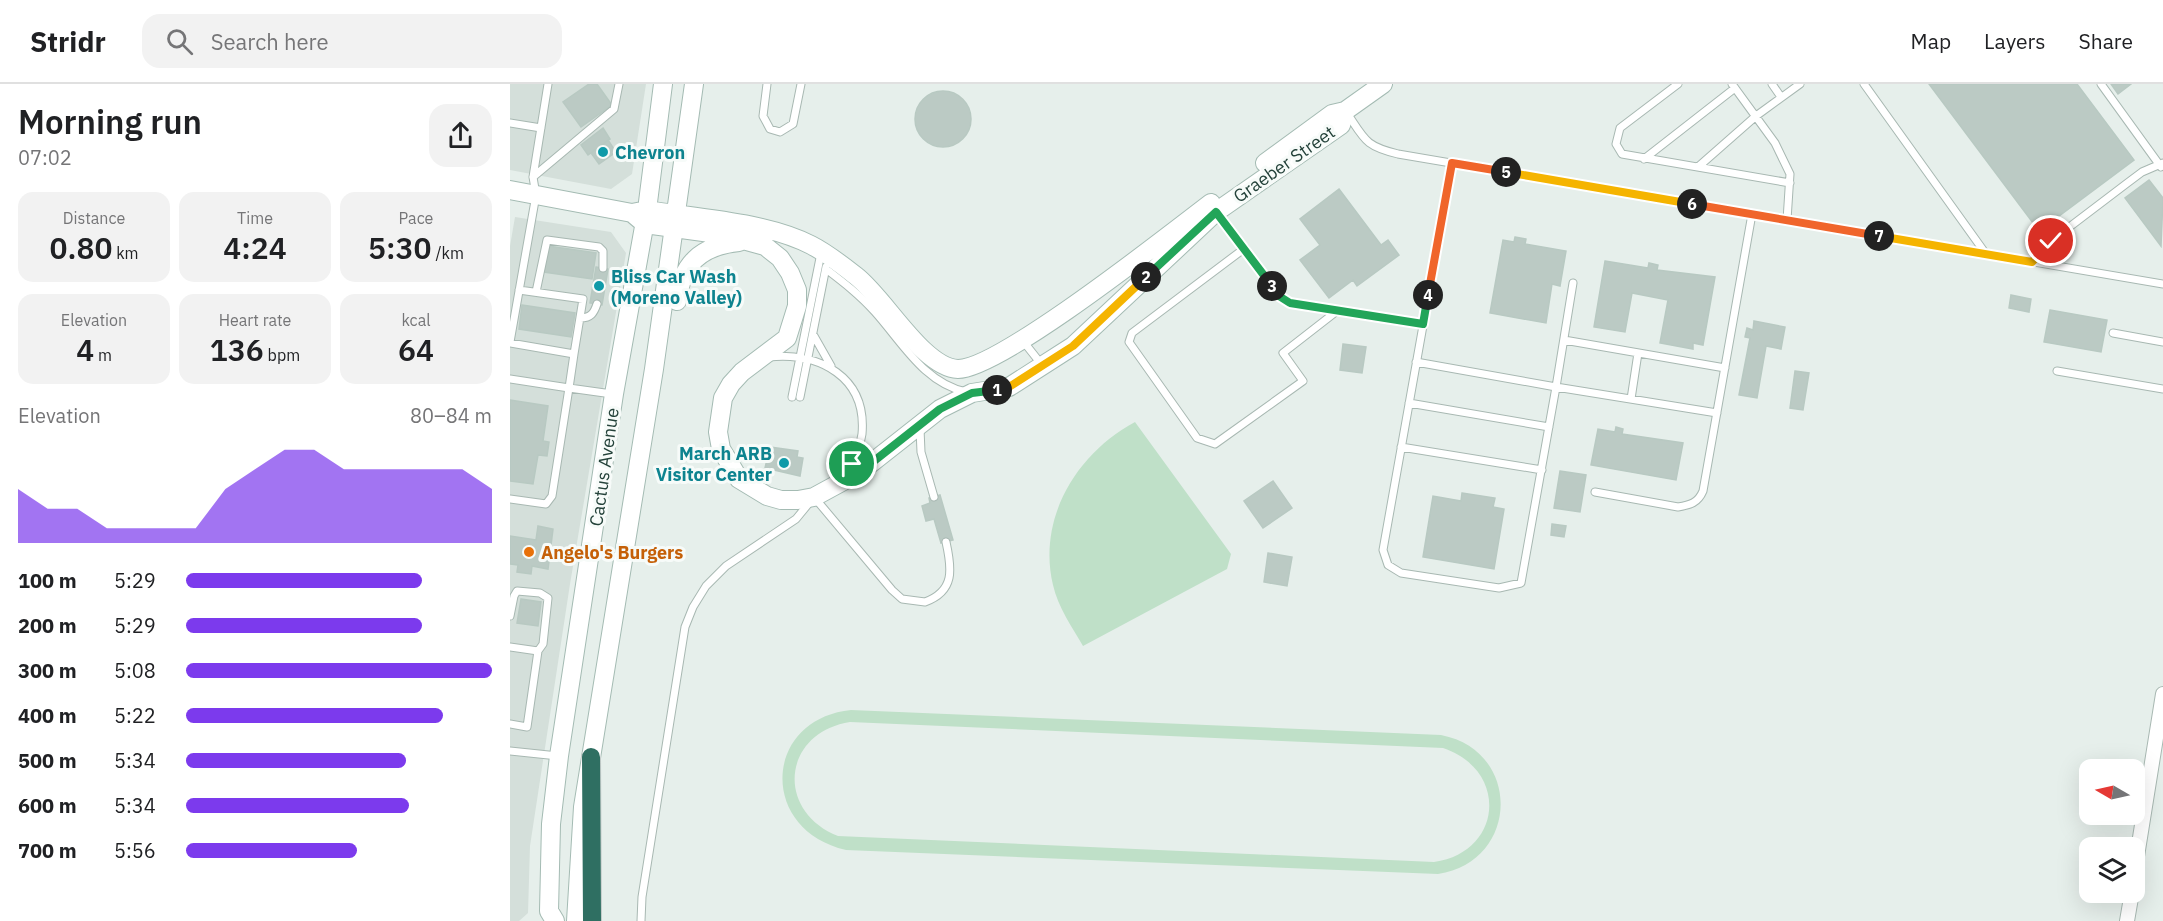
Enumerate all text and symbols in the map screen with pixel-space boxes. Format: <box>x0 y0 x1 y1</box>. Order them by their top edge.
search box <box>142 14 562 68</box>
text: Stridr <box>30 23 106 60</box>
icon: search <box>163 25 196 58</box>
text: Search here <box>211 27 329 56</box>
text: Map <box>1911 27 1951 55</box>
text: Layers <box>1984 27 2046 55</box>
text: Share <box>2079 27 2133 55</box>
text: Morning run <box>18 100 202 143</box>
button: share <box>429 104 492 167</box>
street label: Graeber Street <box>1229 120 1339 208</box>
place label: Chevron <box>615 141 685 164</box>
text: 07:02 <box>18 144 72 171</box>
marker: Chevron <box>596 145 610 159</box>
pin: 5 <box>1491 157 1521 187</box>
text: 5 <box>1501 162 1511 182</box>
pin: 6 <box>1677 189 1707 219</box>
text: 6 <box>1687 194 1697 214</box>
text: Distance <box>63 208 125 228</box>
text: Time <box>237 208 273 228</box>
text: Pace <box>399 208 433 228</box>
pin <box>2025 215 2076 266</box>
pin: 7 <box>1864 221 1894 251</box>
icon: check <box>2034 224 2067 257</box>
text: 7 <box>1874 226 1884 246</box>
text: 0.80 <box>49 228 112 267</box>
text: 4:24 <box>223 228 287 267</box>
text: 5:30 <box>368 228 432 267</box>
text: km <box>112 243 139 263</box>
text: /km <box>432 243 464 263</box>
pin: 2 <box>1131 262 1161 292</box>
place label: Bliss Car Wash (Moreno Valley) <box>611 265 742 309</box>
text: 2 <box>1141 267 1151 287</box>
pin: 3 <box>1257 271 1287 301</box>
text: 3 <box>1267 276 1277 296</box>
marker: Bliss Car Wash (Moreno Valley) <box>592 279 606 293</box>
pin: 4 <box>1413 280 1443 310</box>
text: 4 <box>1423 285 1433 305</box>
text: Elevation <box>61 310 127 330</box>
text: Heart rate <box>219 310 291 330</box>
text: kcal <box>401 310 431 330</box>
text: 4 <box>76 330 94 369</box>
text: 136 <box>210 330 264 369</box>
text: 64 <box>398 330 434 369</box>
text: m <box>94 345 112 365</box>
text: bpm <box>264 345 300 365</box>
pin: 1 <box>982 375 1012 405</box>
text: 1 <box>992 380 1002 400</box>
text: Elevation <box>18 402 101 429</box>
text: 80–84 m <box>410 402 492 429</box>
street label: Cactus Avenue <box>584 406 624 528</box>
pin <box>826 438 877 489</box>
place label: March ARB Visitor Center <box>656 442 772 486</box>
icon: arrive <box>835 447 868 480</box>
marker: March ARB Visitor Center <box>777 456 791 470</box>
place label: Angelo's Burgers <box>541 541 683 564</box>
marker: Angelo's Burgers <box>522 545 536 559</box>
text: 100 m <box>18 567 77 594</box>
text: 5:29 <box>114 567 156 594</box>
text: 200 m <box>18 612 77 639</box>
text: 5:29 <box>114 612 156 639</box>
text: 300 m <box>18 657 77 684</box>
text: 5:08 <box>114 657 156 684</box>
text: 400 m <box>18 702 77 729</box>
text: 5:22 <box>114 702 156 729</box>
text: 500 m <box>18 747 77 774</box>
text: 5:34 <box>114 747 156 774</box>
north arrow <box>2079 759 2145 825</box>
map controls <box>2079 759 2145 903</box>
text: 600 m <box>18 792 77 819</box>
text: 5:34 <box>114 792 156 819</box>
text: 700 m <box>18 837 77 864</box>
text: 5:56 <box>114 837 156 864</box>
button: layers <box>2079 837 2145 903</box>

